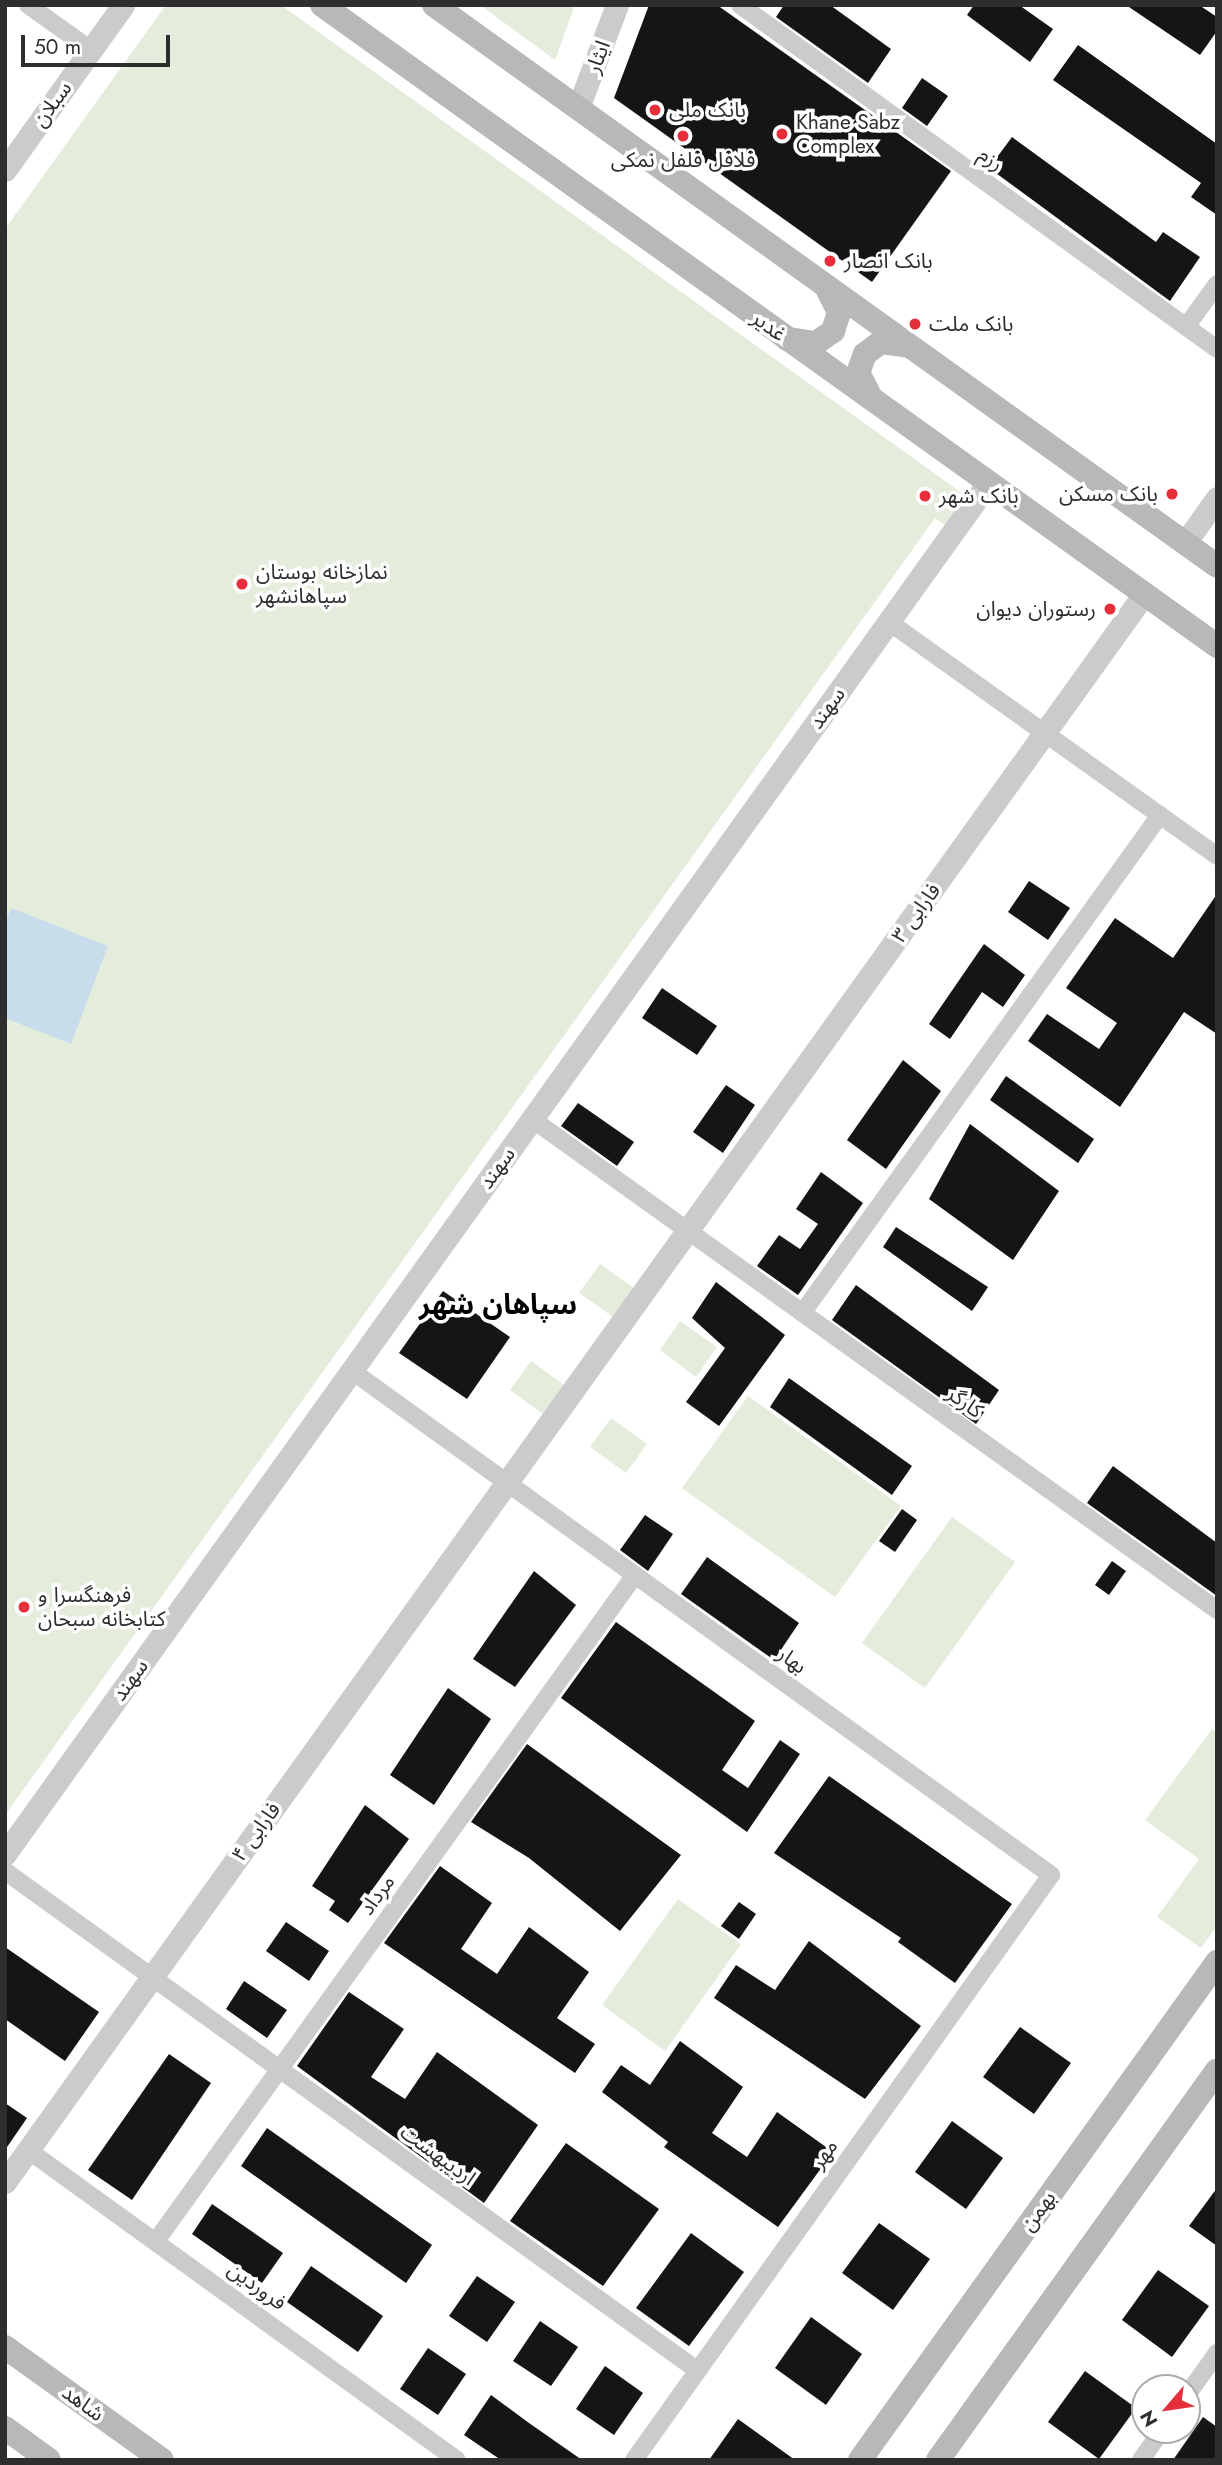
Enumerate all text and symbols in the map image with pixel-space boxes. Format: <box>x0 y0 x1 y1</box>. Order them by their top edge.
scale bar <box>24 21 173 65</box>
text: 50 m <box>34 32 81 62</box>
street label: ایثار <box>580 37 616 77</box>
street label: سبلان <box>27 76 77 132</box>
place label: بانک ملی <box>669 97 746 123</box>
marker: بانک ملی <box>647 102 663 118</box>
place label: Khane Sabz Complex <box>796 109 900 159</box>
marker: Khane Sabz Complex <box>774 126 790 142</box>
marker: فلافل فلفل نمکی <box>675 128 691 144</box>
street label: رزم <box>974 142 1008 176</box>
place label: فلافل فلفل نمکی <box>611 147 755 173</box>
place label: بانک انصار <box>844 248 933 274</box>
marker: بانک انصار <box>822 253 838 269</box>
street label: غدیر <box>747 305 791 347</box>
place label: بانک ملت <box>929 311 1013 337</box>
marker: بانک ملت <box>907 316 923 332</box>
place label: بانک مسکن <box>1059 481 1158 507</box>
place label: بانک شهر <box>939 483 1019 509</box>
marker: بانک مسکن <box>1164 486 1180 502</box>
marker: بانک شهر <box>917 488 933 504</box>
place label: نمازخانه بوستان سپاهانشهر <box>256 559 388 609</box>
marker: نمازخانه بوستان سپاهانشهر <box>234 576 250 592</box>
place label: رستوران دیوان <box>976 596 1096 622</box>
marker: رستوران دیوان <box>1102 601 1118 617</box>
street label: سهند <box>803 682 851 734</box>
street label: فارابی ۳ <box>886 878 946 948</box>
street label: سهند <box>473 1142 521 1194</box>
district label: سپاهان شهر <box>419 1288 577 1322</box>
street label: کارگر <box>942 1380 988 1424</box>
place label: فرهنگسرا و کتابخانه سبحان <box>38 1582 165 1632</box>
marker: فرهنگسرا و کتابخانه سبحان <box>16 1599 32 1615</box>
street label: بهار <box>772 1641 812 1679</box>
street label: سهند <box>106 1654 154 1706</box>
street label: فارابی ۴ <box>226 1797 286 1867</box>
street label: مرداد <box>354 1870 400 1920</box>
street label: اردیبهشت <box>395 2119 481 2191</box>
street label: مهر <box>805 2134 843 2174</box>
street label: بهمن <box>1015 2186 1061 2236</box>
street label: فروردین <box>223 2256 291 2316</box>
north arrow <box>1131 2374 1201 2444</box>
street label: شاهد <box>57 2379 109 2427</box>
text: N <box>1133 2405 1164 2432</box>

